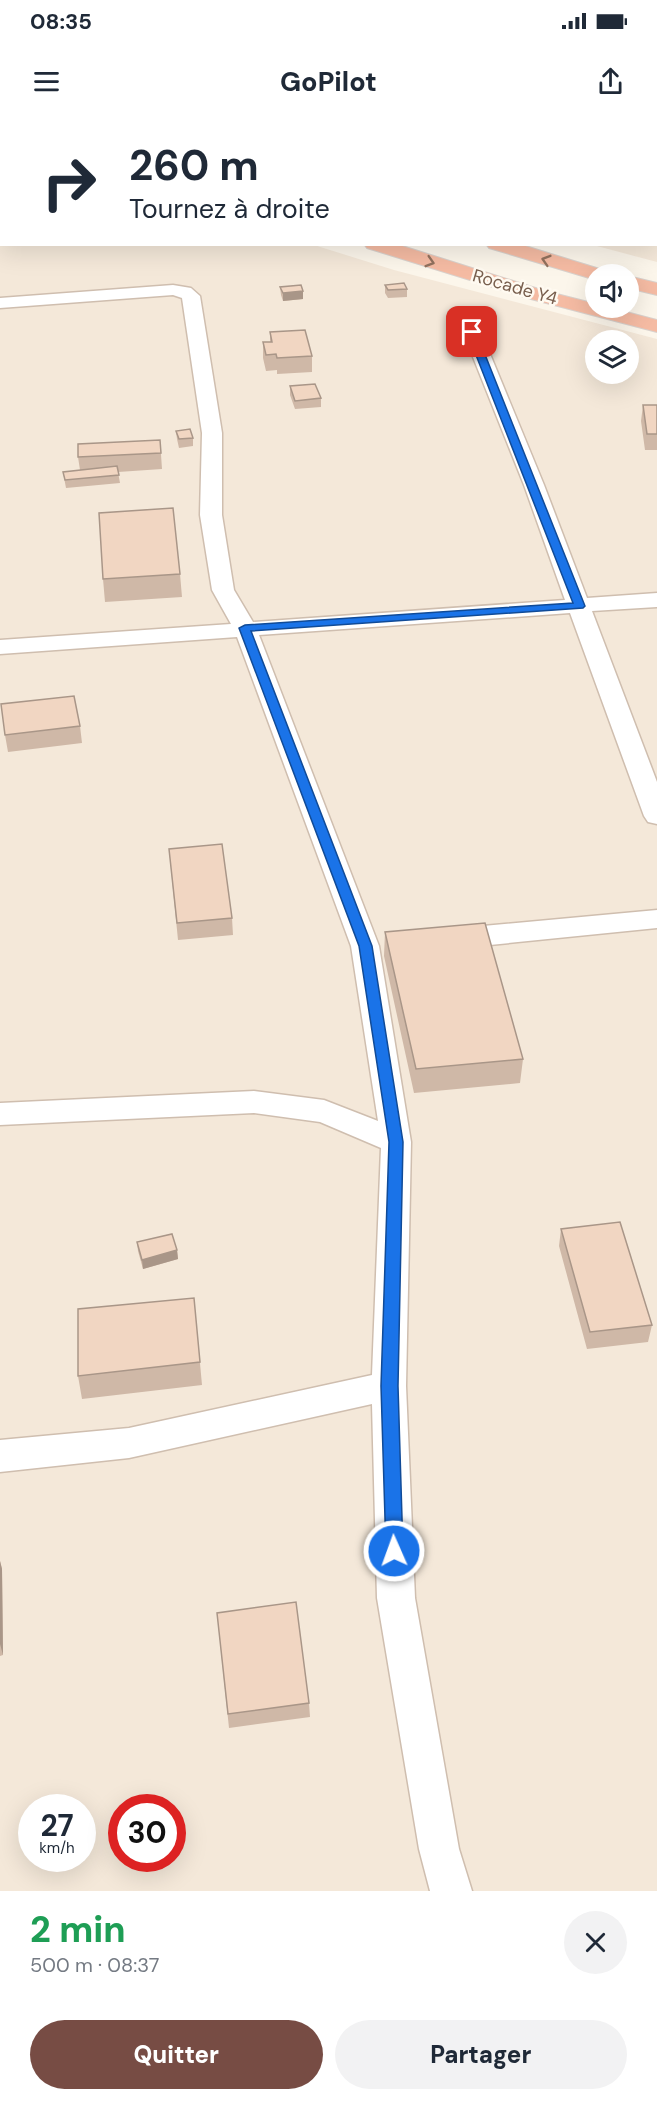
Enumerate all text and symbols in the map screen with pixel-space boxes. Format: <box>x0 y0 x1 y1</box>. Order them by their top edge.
text: 08:35 <box>30 7 92 36</box>
text: GoPilot <box>280 64 377 99</box>
icon: menu <box>30 65 63 98</box>
icon: share <box>594 65 627 98</box>
text: 260 m <box>129 138 259 193</box>
icon: right <box>30 144 108 222</box>
text: Tournez à droite <box>129 191 330 226</box>
one-way arrow <box>424 255 435 267</box>
one-way arrow <box>541 255 552 267</box>
street label: Rocade Y4 <box>470 263 560 311</box>
map controls <box>585 264 639 384</box>
button: sound <box>585 264 639 318</box>
pin <box>446 306 497 357</box>
icon: arrive <box>455 315 488 348</box>
button: layers <box>585 330 639 384</box>
position arrow <box>362 1519 426 1583</box>
speed limit sign: 30 <box>108 1794 186 1872</box>
text: 27 <box>40 1806 74 1845</box>
text: km/h <box>39 1838 75 1858</box>
text: 2 min <box>30 1906 126 1953</box>
button: close <box>564 1911 627 1974</box>
text: 500 m · 08:37 <box>30 1952 159 1978</box>
button: Quitter <box>30 2020 323 2089</box>
button: Partager <box>335 2020 627 2089</box>

